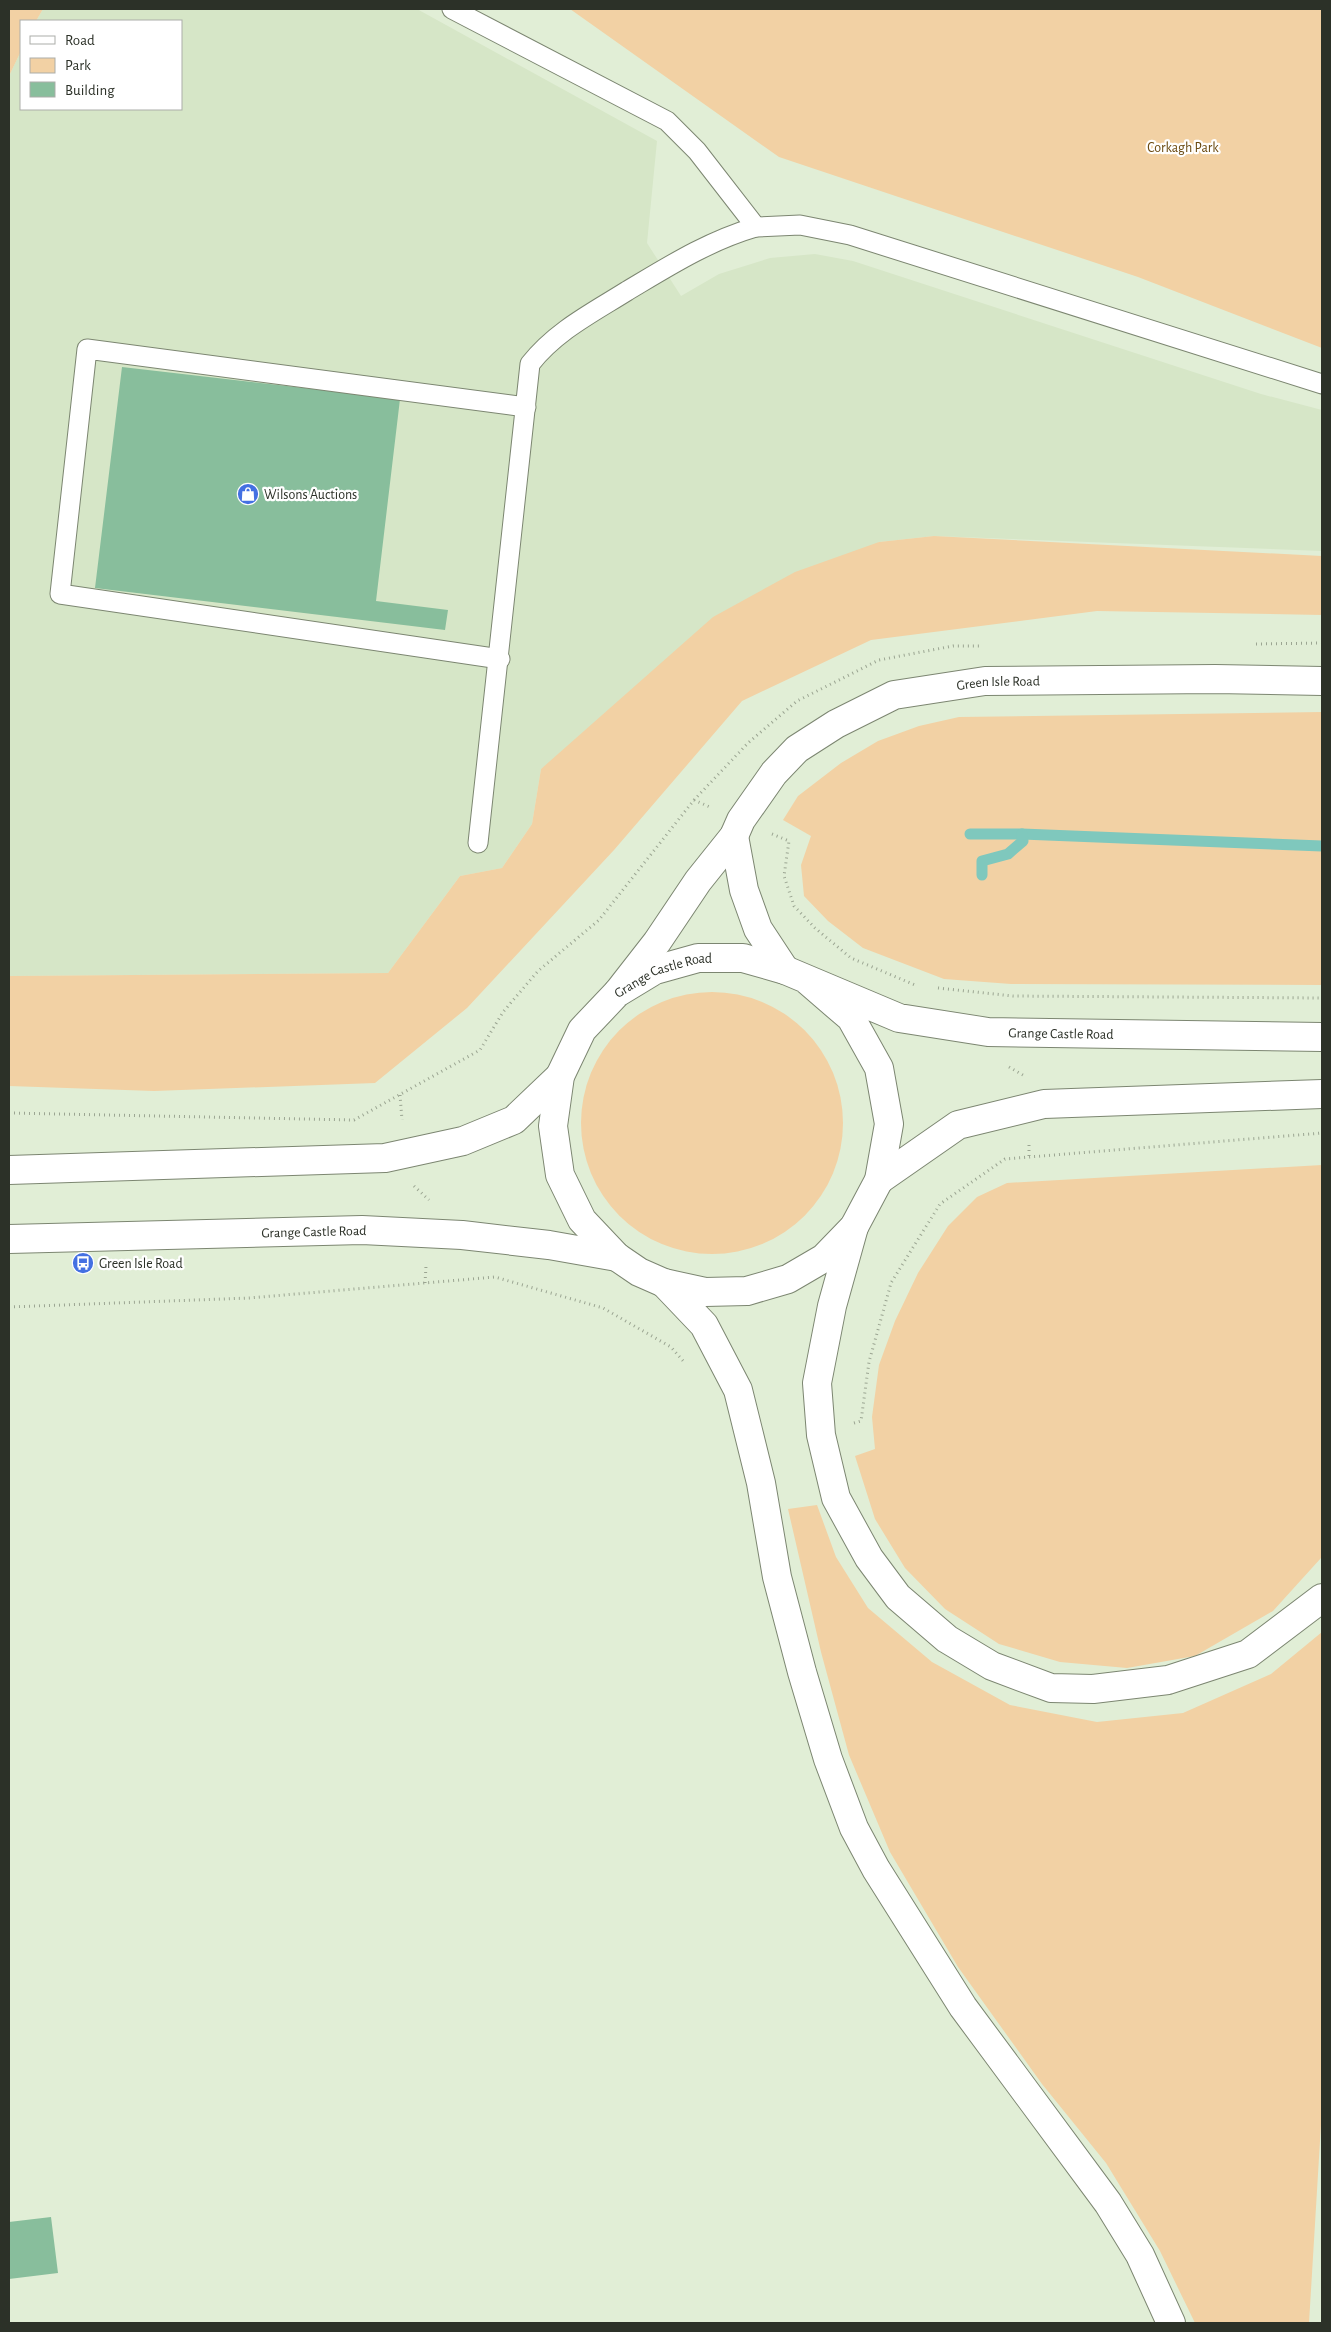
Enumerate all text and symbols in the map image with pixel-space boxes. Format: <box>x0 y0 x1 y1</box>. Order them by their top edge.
legend <box>20 20 182 110</box>
text: Road <box>65 33 95 48</box>
text: Park <box>65 58 91 73</box>
text: Building <box>65 83 115 98</box>
park label: Corkagh Park <box>1147 141 1219 155</box>
shop icon: Wilsons Auctions <box>236 482 260 506</box>
place label: Wilsons Auctions <box>264 488 357 502</box>
street label: Green Isle Road <box>956 675 1040 693</box>
street label: Grange Castle Road <box>612 952 712 1001</box>
street label: Grange Castle Road <box>1008 1026 1114 1042</box>
street label: Grange Castle Road <box>261 1224 367 1241</box>
bus stop icon: Green Isle Road <box>71 1251 95 1275</box>
place label: Green Isle Road <box>99 1257 183 1271</box>

